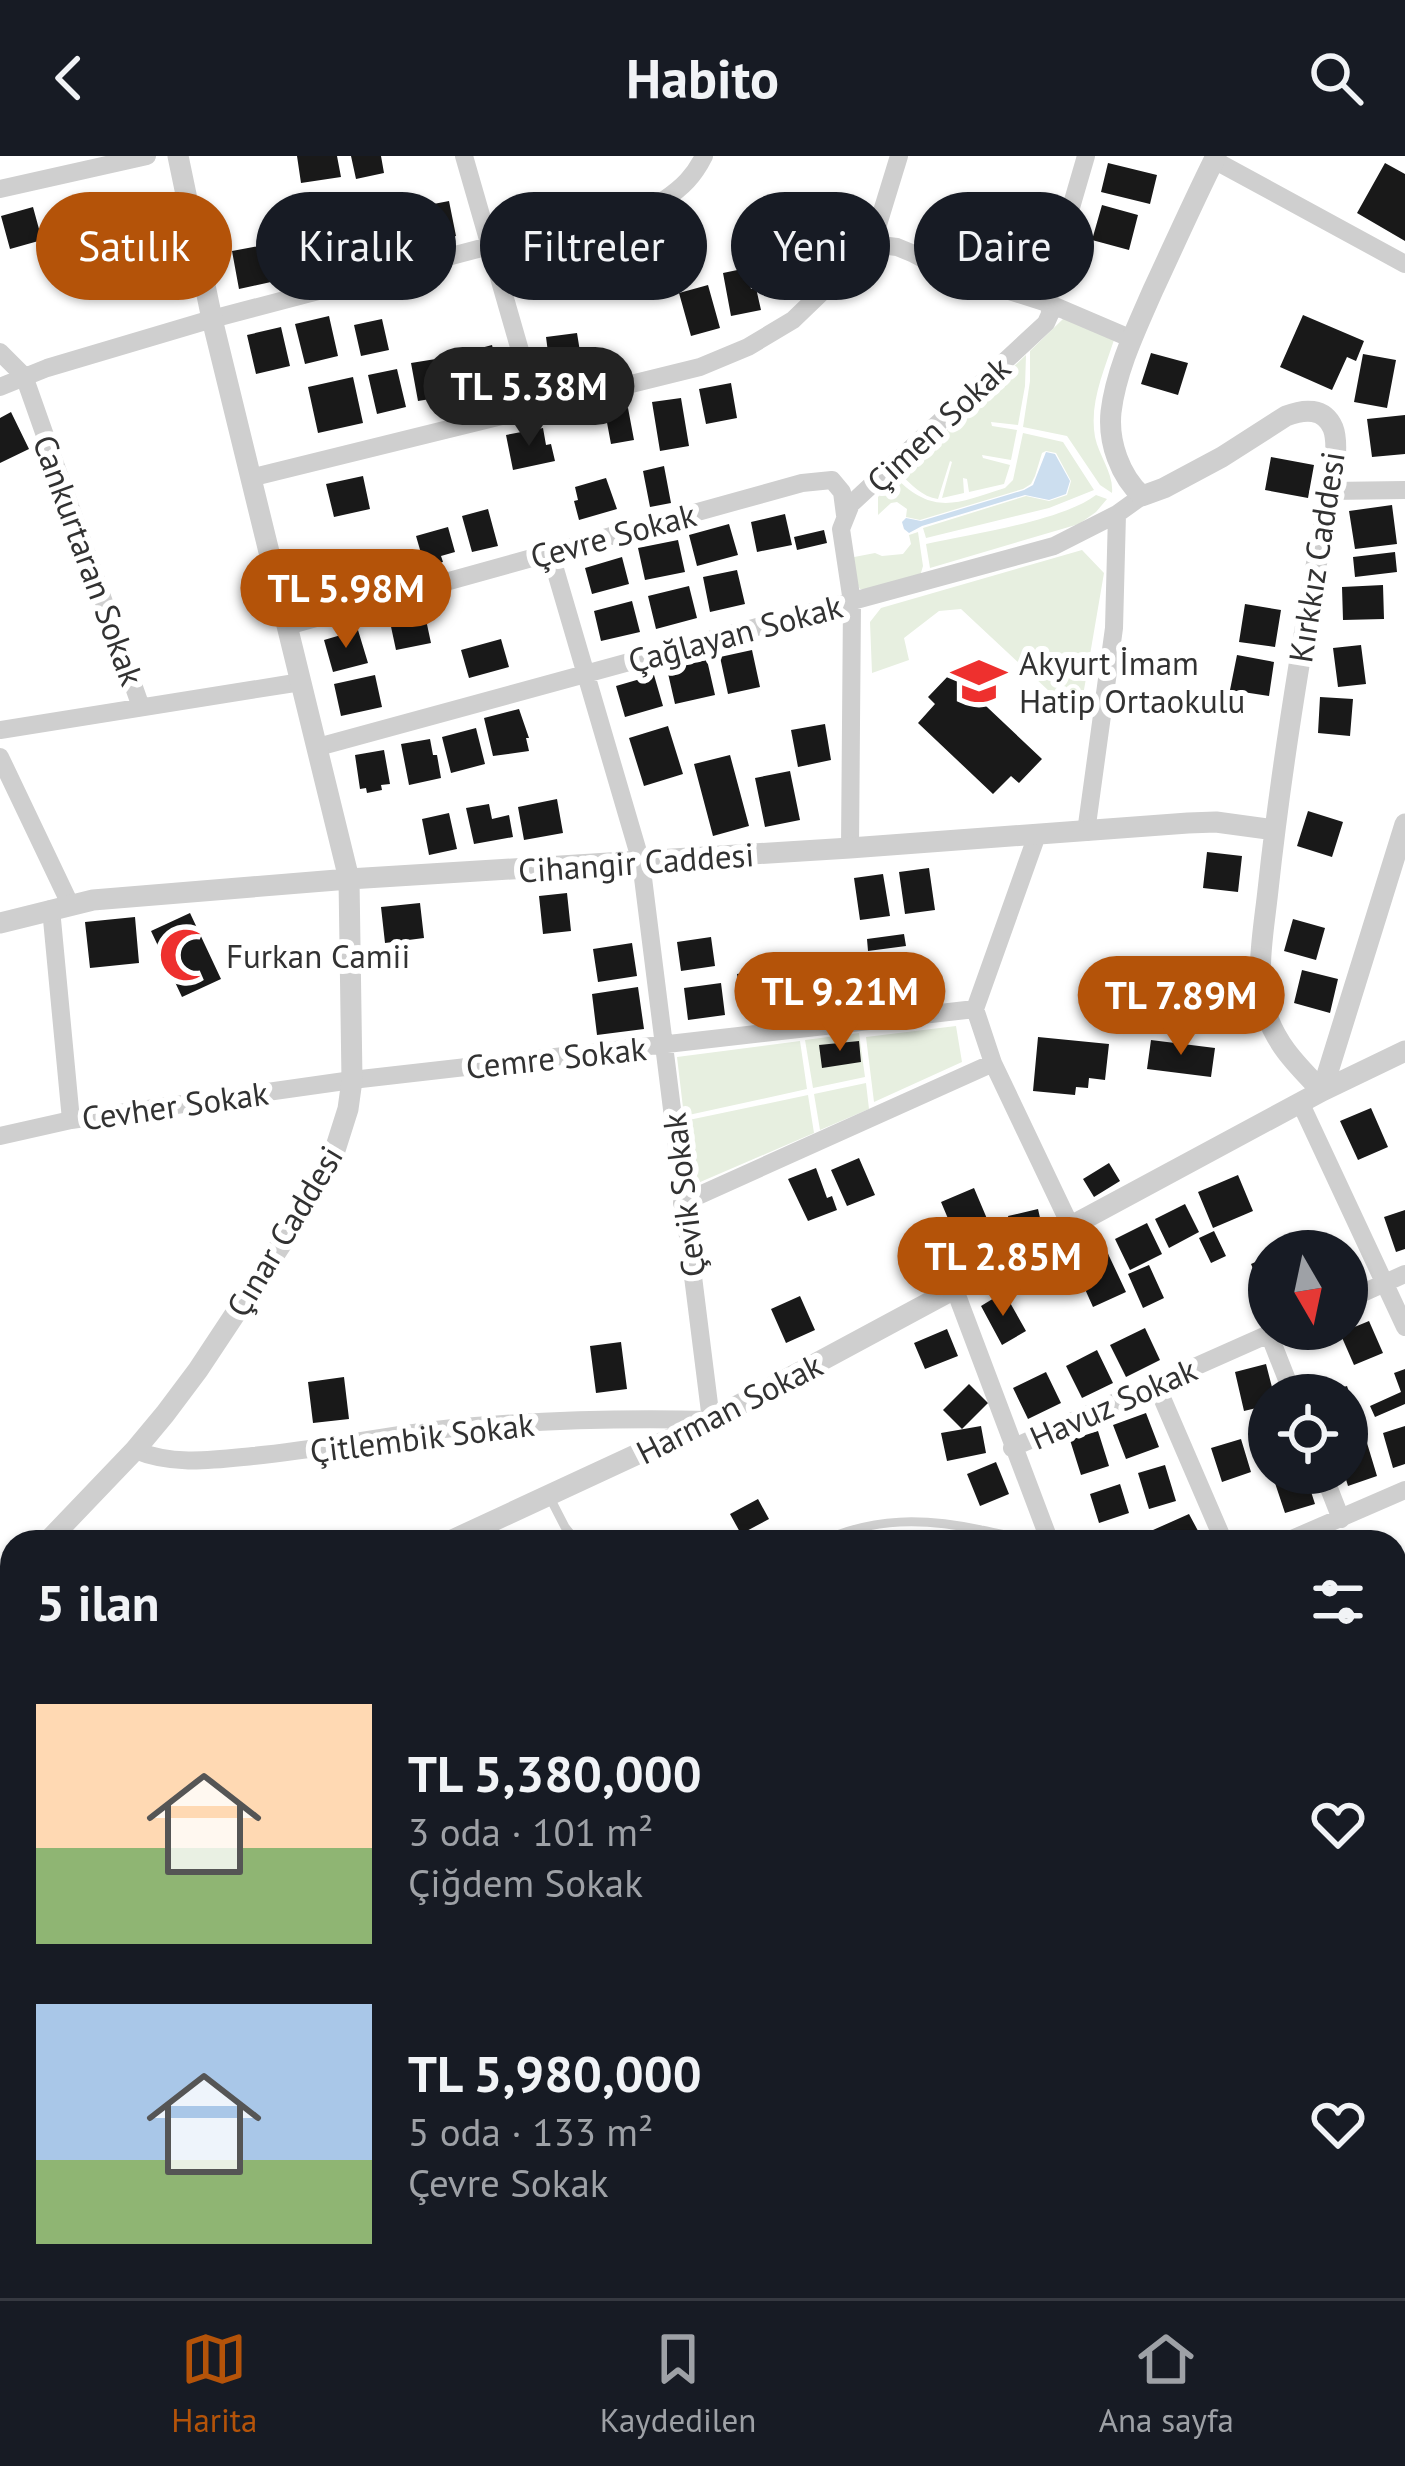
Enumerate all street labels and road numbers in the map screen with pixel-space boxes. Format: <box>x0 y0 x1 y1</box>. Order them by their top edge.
street label: Çimen Sokak <box>857 346 1019 502</box>
street label: Cankurtaran Sokak <box>24 429 154 691</box>
street label: Kırkkız Caddesi <box>1278 449 1354 665</box>
street label: Çevre Sokak <box>526 492 701 578</box>
street label: Çağlayan Sokak <box>623 584 847 682</box>
street label: Cihangir Caddesi <box>517 832 755 892</box>
street label: Cemre Sokak <box>464 1026 649 1088</box>
street label: Cevher Sokak <box>79 1071 271 1139</box>
street label: Çevik Sokak <box>652 1110 714 1280</box>
street label: Çınar Caddesi <box>216 1138 352 1324</box>
street label: Harman Sokak <box>629 1343 829 1473</box>
street label: Havuz Sokak <box>1023 1347 1203 1459</box>
street label: Çitlembik Sokak <box>307 1402 537 1472</box>

